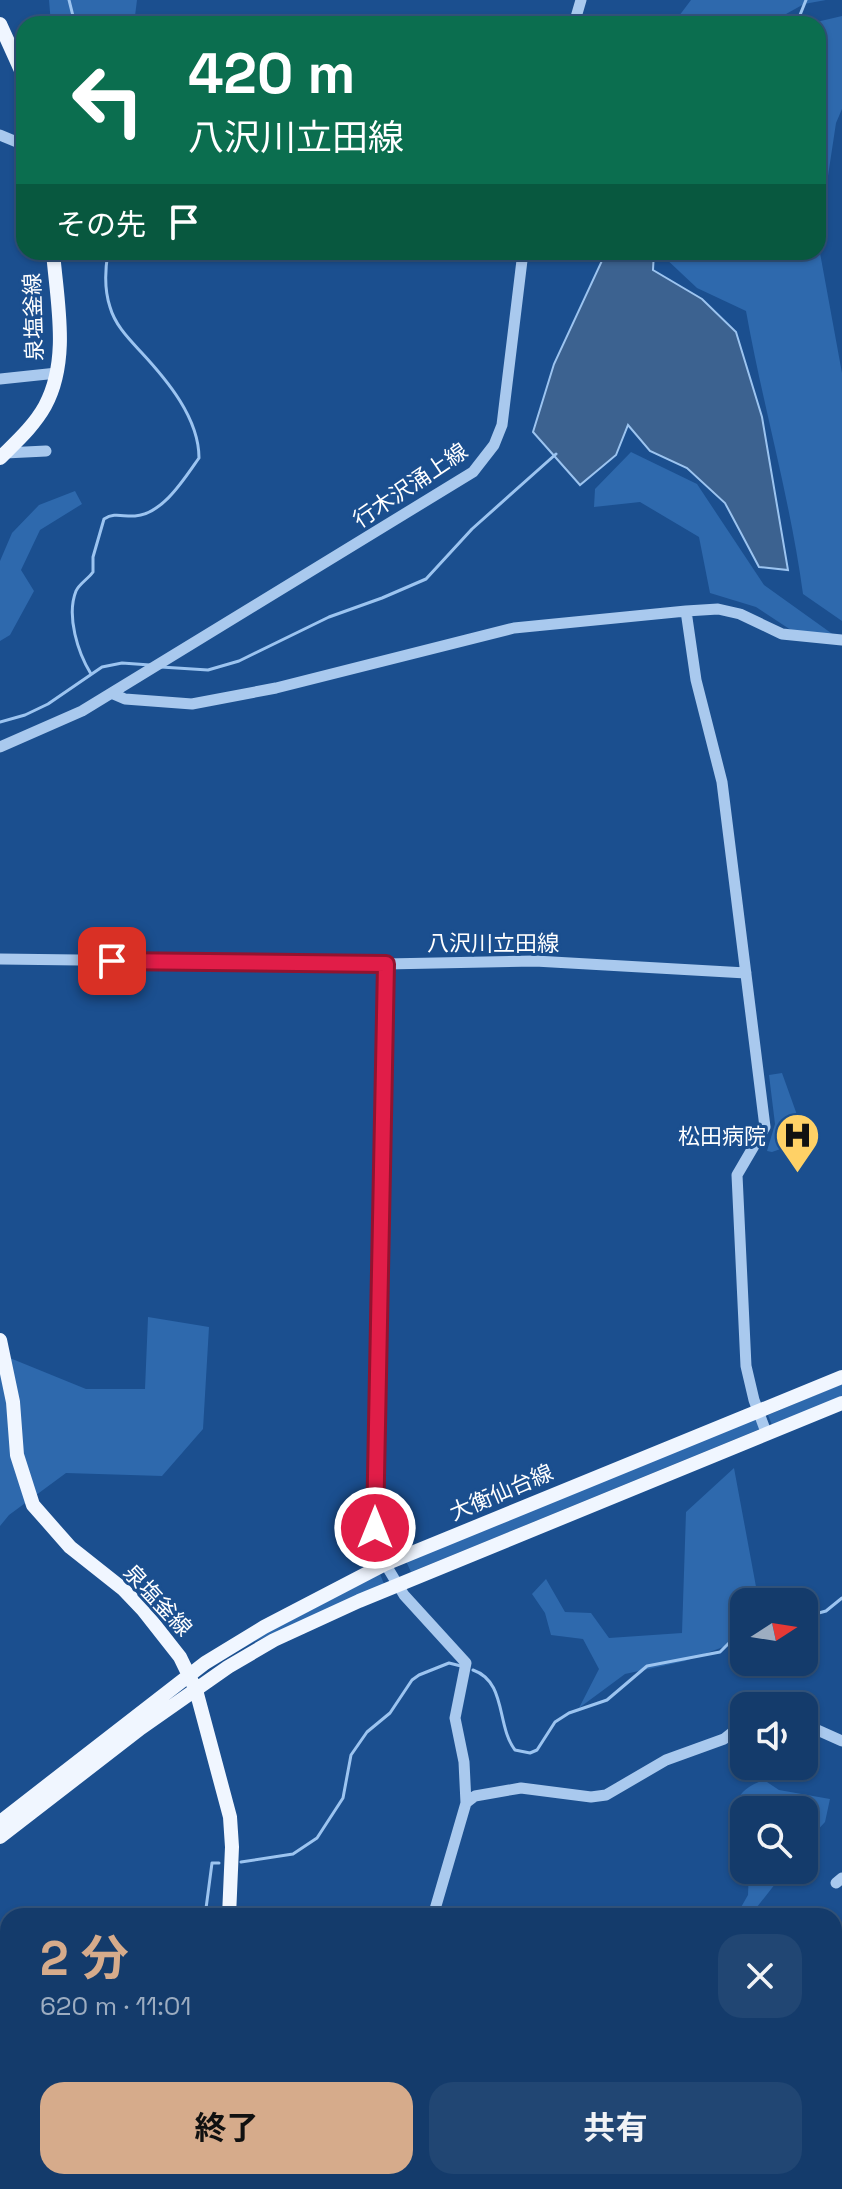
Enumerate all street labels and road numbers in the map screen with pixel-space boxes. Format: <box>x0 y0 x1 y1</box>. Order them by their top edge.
street label: 泉塩釜線 <box>17 273 49 361</box>
street label: 行木沢涌上線 <box>347 436 473 534</box>
street label: 八沢川立田線 <box>427 929 559 957</box>
street label: 大衡仙台線 <box>445 1458 557 1526</box>
street label: 泉塩釜線 <box>118 1558 198 1642</box>

